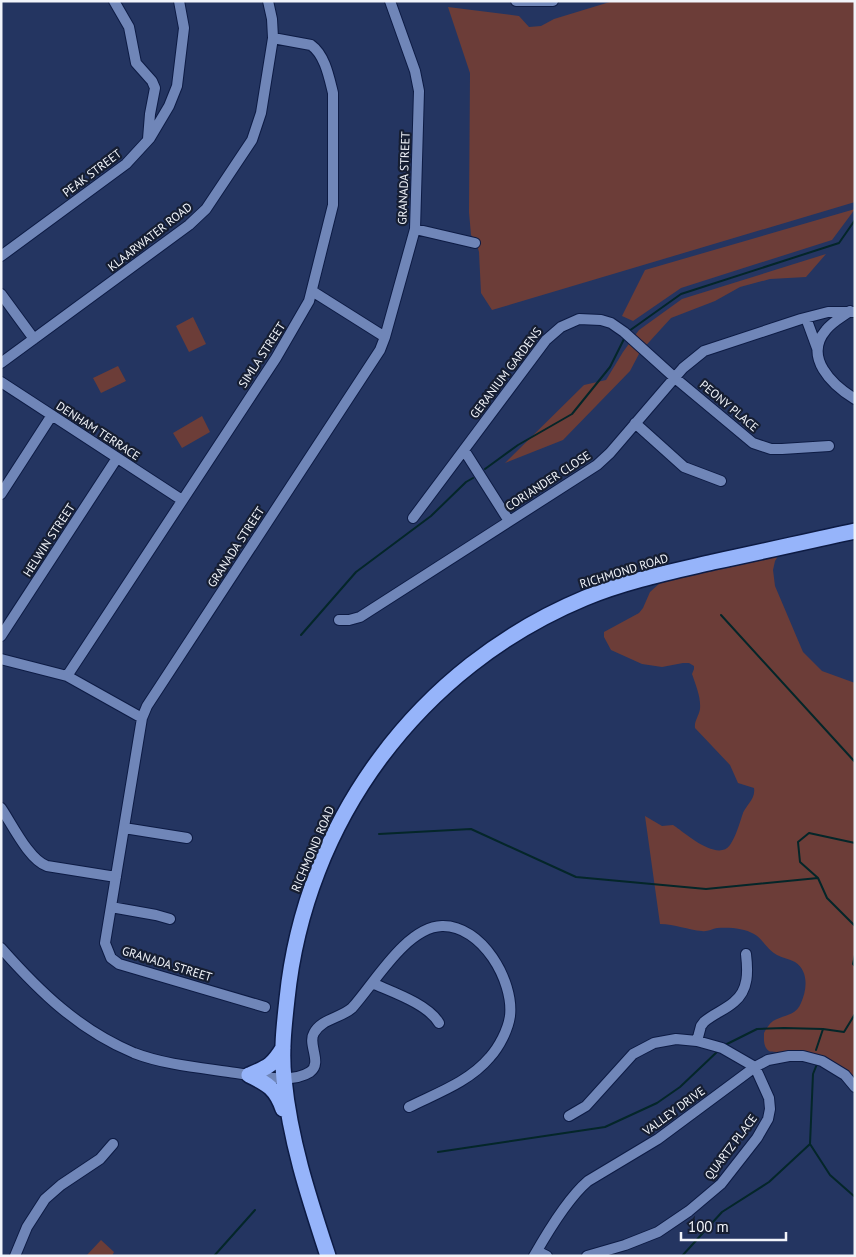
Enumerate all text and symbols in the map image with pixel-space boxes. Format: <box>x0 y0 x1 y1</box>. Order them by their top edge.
street label: GRANADA STREET <box>394 131 413 225</box>
street label: PEAK STREET <box>59 145 124 200</box>
street label: KLAARWATER ROAD <box>105 199 195 274</box>
street label: SIMLA STREET <box>235 319 288 390</box>
street label: GERANIUM GARDENS <box>467 324 545 421</box>
street label: PEONY PLACE <box>697 377 762 435</box>
street label: DENHAM TERRACE <box>54 398 143 463</box>
street label: CORIANDER CLOSE <box>502 447 593 514</box>
street label: HELWIN STREET <box>19 500 78 579</box>
street label: GRANADA STREET <box>204 503 267 590</box>
street label: RICHMOND ROAD <box>578 550 670 591</box>
street label: RICHMOND ROAD <box>288 803 337 894</box>
street label: GRANADA STREET <box>120 943 214 984</box>
street label: VALLEY DRIVE <box>639 1083 708 1139</box>
street label: QUARTZ PLACE <box>701 1111 760 1182</box>
scale bar <box>681 1210 786 1242</box>
text: 100 m <box>688 1217 729 1236</box>

